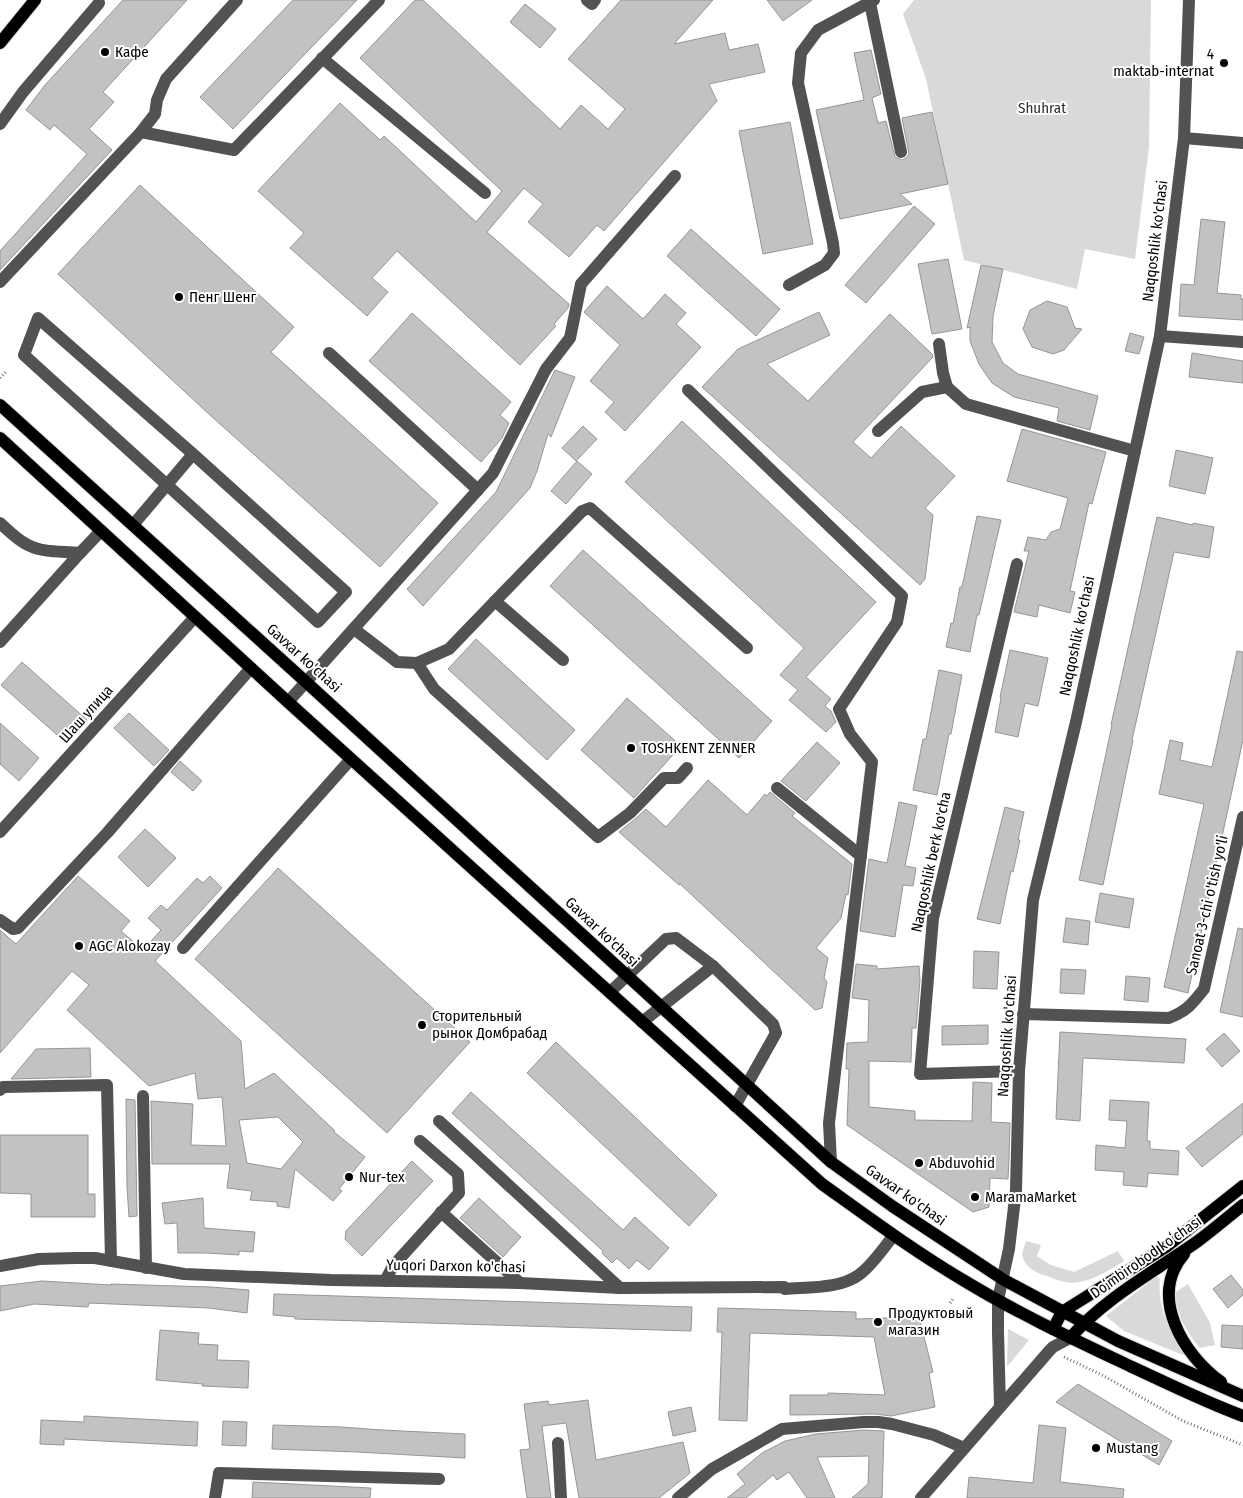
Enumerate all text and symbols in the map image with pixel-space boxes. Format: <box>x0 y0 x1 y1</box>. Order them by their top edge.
place label: Кафе <box>115 43 149 61</box>
place label: 4 maktab-internat <box>1113 45 1214 80</box>
marker: Кафе <box>99 46 111 58</box>
marker: 4 maktab-internat <box>1218 57 1230 69</box>
park label: Shuhrat <box>1018 99 1066 117</box>
street label: Naqqoshlik ko'chasi <box>1139 179 1171 303</box>
place label: Пенг Шенг <box>189 288 257 306</box>
marker: Пенг Шенг <box>173 291 185 303</box>
street label: Naqqoshlik ko'chasi <box>1055 574 1099 698</box>
street label: Gavxar ko'chasi <box>263 620 345 696</box>
street label: Шаш улица <box>55 681 117 747</box>
place label: TOSHKENT ZENNER <box>641 739 755 757</box>
marker: TOSHKENT ZENNER <box>625 742 637 754</box>
street label: Naqqoshlik berk ko'cha <box>907 790 955 934</box>
street label: Sanoat 3-chi o'tish yo'li <box>1182 833 1232 977</box>
street label: Gavxar ko'chasi <box>561 893 643 971</box>
place label: AGC Alokozay <box>89 937 171 955</box>
marker: AGC Alokozay <box>73 940 85 952</box>
street label: Naqqoshlik ko'chasi <box>994 974 1020 1098</box>
place label: Сторительный рынок Домбрабад <box>432 1007 547 1042</box>
marker: Сторительный рынок Домбрабад <box>416 1019 428 1031</box>
place label: Abduvohid <box>929 1154 995 1172</box>
marker: Abduvohid <box>913 1157 925 1169</box>
street label: Gavxar ko'chasi <box>862 1161 950 1229</box>
place label: Nur-tex <box>359 1168 405 1186</box>
marker: Nur-tex <box>343 1171 355 1183</box>
place label: MaramaMarket <box>985 1188 1077 1206</box>
marker: MaramaMarket <box>969 1191 981 1203</box>
street label: Doʻmbirobod koʻchasi <box>1087 1212 1205 1302</box>
street label: Yuqori Darxon ko'chasi <box>386 1256 526 1276</box>
place label: Продуктовый магазин <box>888 1304 973 1339</box>
marker: Продуктовый магазин <box>872 1316 884 1328</box>
place label: Mustang <box>1106 1439 1158 1457</box>
marker: Mustang <box>1090 1442 1102 1454</box>

